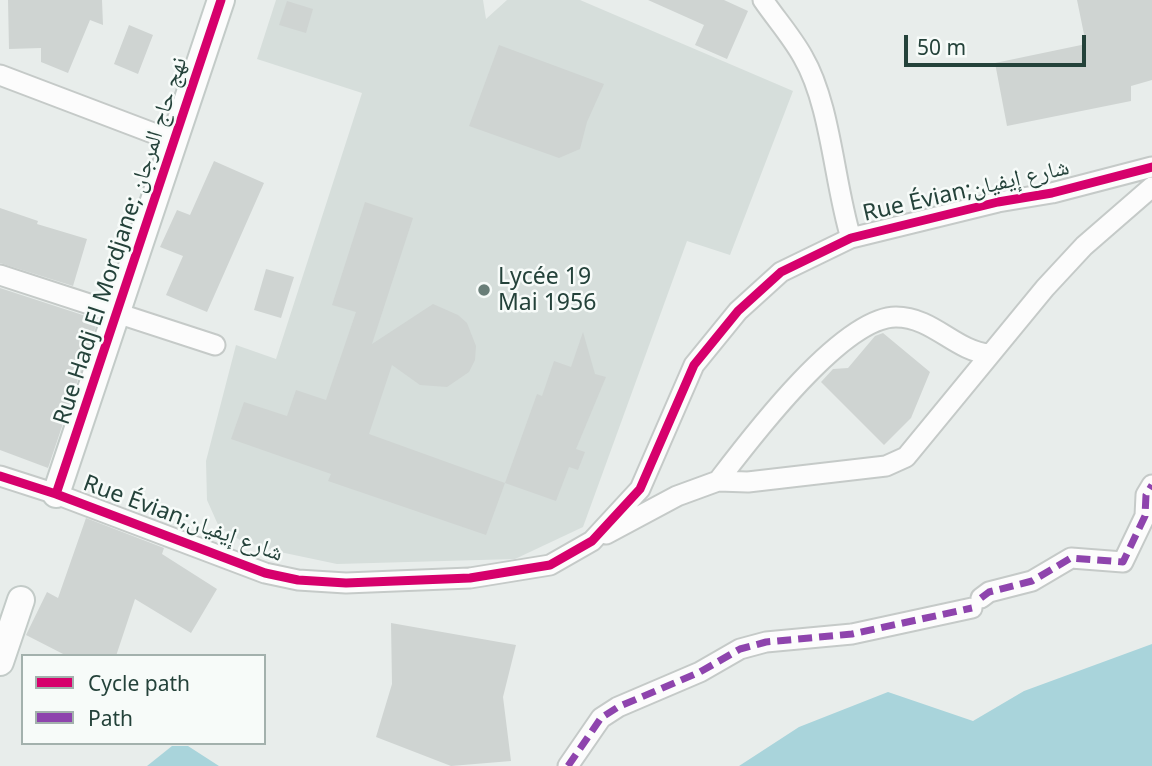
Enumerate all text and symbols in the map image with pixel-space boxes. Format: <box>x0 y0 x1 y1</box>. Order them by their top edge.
scale bar <box>907 21 1089 65</box>
text: 50 m <box>917 33 966 61</box>
street label: Rue Hadj El Mordjane; نهج حاج المرجان <box>48 54 194 428</box>
street label: Rue Évian;شارع إيفيان <box>860 154 1072 228</box>
place label: Lycée 19 Mai 1956 <box>498 263 596 317</box>
marker: Lycée 19 Mai 1956 <box>476 282 492 298</box>
street label: Rue Évian;شارع إيفيان <box>79 470 287 568</box>
legend <box>21 654 266 745</box>
text: Cycle path <box>88 669 190 697</box>
text: Path <box>88 704 133 732</box>

